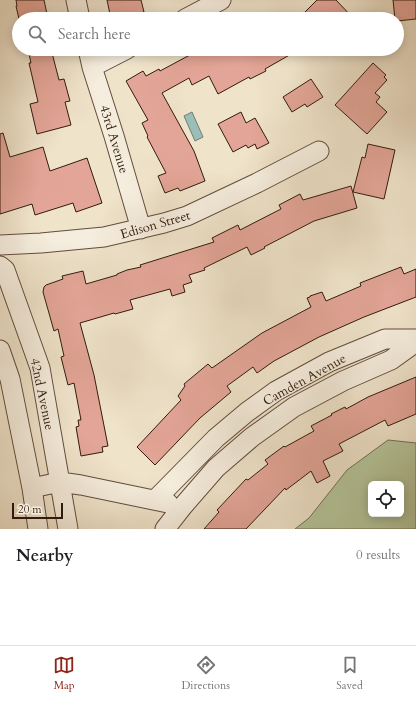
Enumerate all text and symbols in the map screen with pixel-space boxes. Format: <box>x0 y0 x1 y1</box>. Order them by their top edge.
search box <box>12 12 404 56</box>
icon: search <box>26 23 48 45</box>
text: Search here <box>58 24 131 44</box>
street label: 43rd Avenue <box>95 103 133 176</box>
street label: Edison Street <box>118 206 192 244</box>
street label: Camden Avenue <box>260 350 349 410</box>
street label: 42nd Avenue <box>26 356 58 432</box>
map controls <box>368 481 404 517</box>
button: locate <box>368 481 404 517</box>
scale bar <box>12 501 63 520</box>
text: 20 m <box>18 502 42 517</box>
text: Nearby <box>16 544 73 567</box>
text: 0 results <box>356 546 400 564</box>
tab: Map <box>53 654 75 693</box>
tab: Directions <box>181 654 230 693</box>
tab: Saved <box>336 654 363 693</box>

